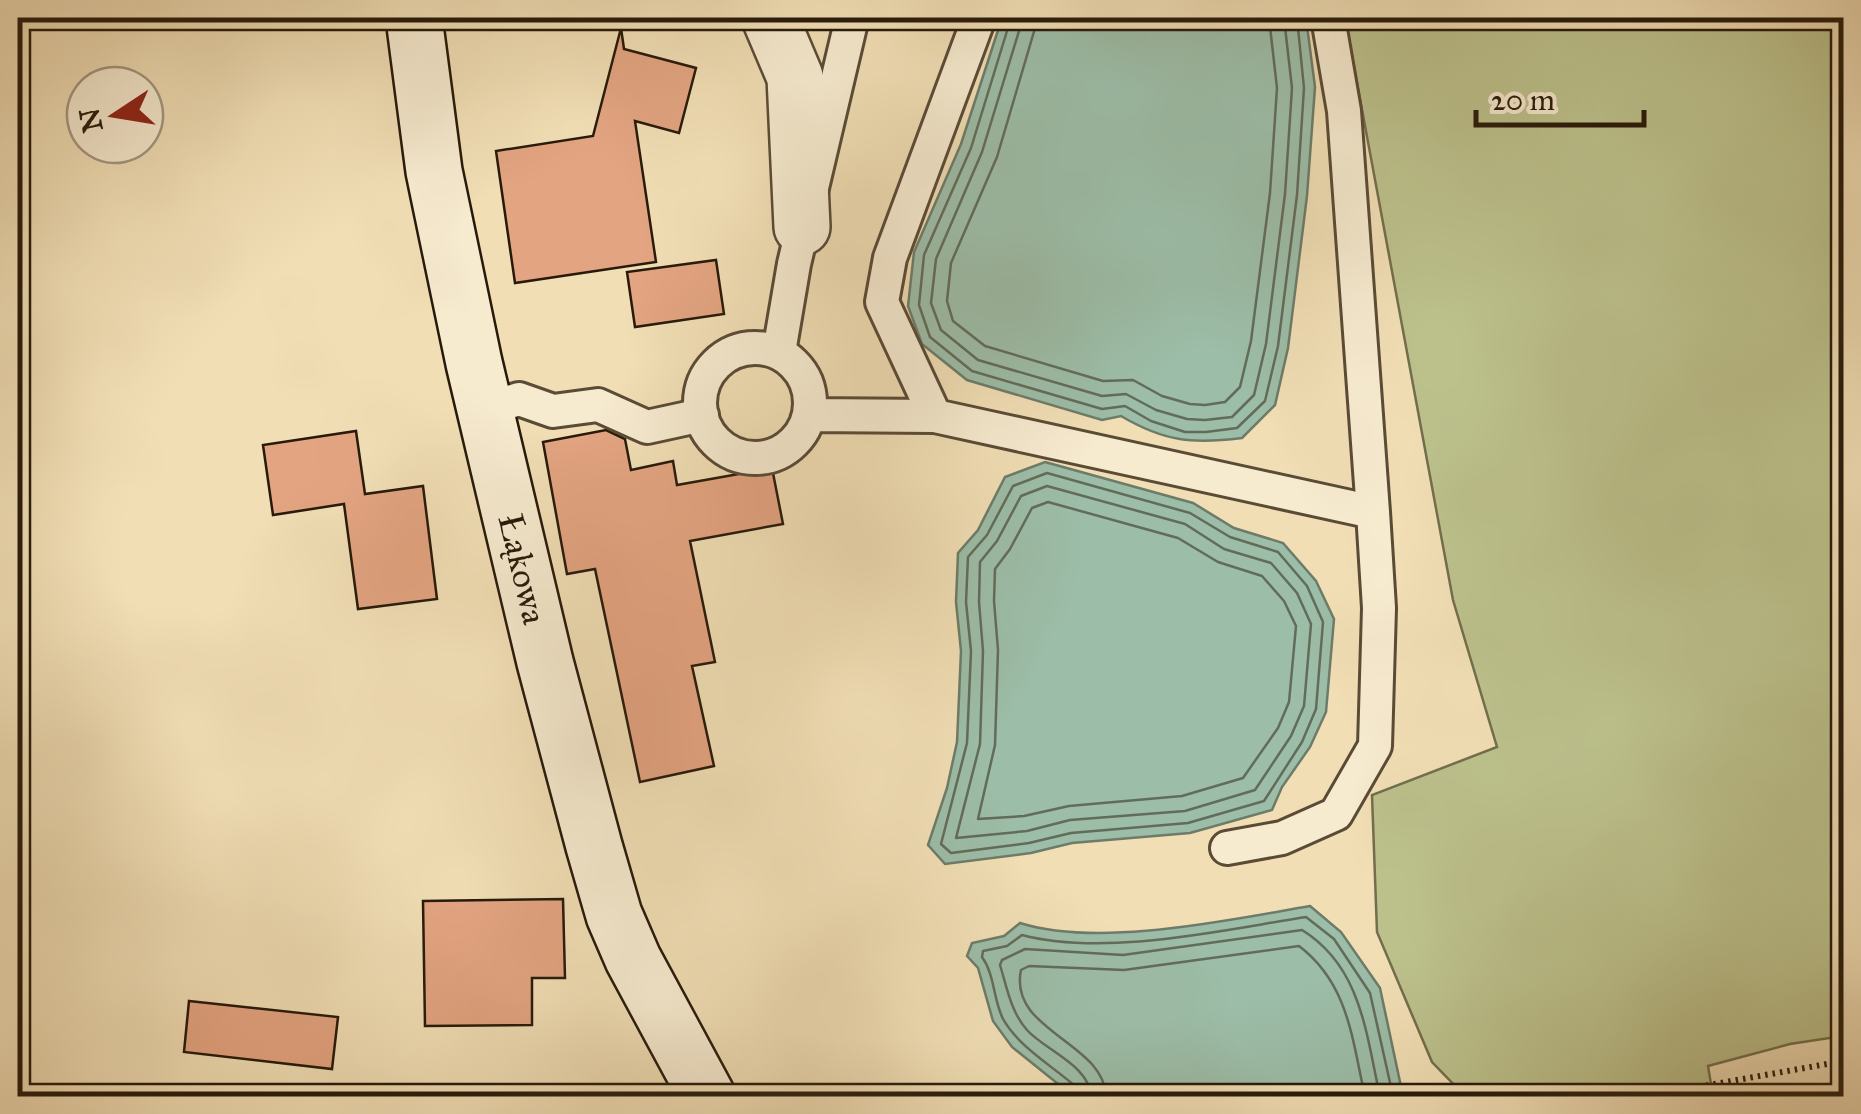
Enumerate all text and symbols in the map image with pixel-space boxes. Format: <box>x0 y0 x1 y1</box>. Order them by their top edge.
north arrow <box>65 65 165 165</box>
scale bar <box>1476 65 1644 127</box>
text: 20 m <box>1491 82 1555 118</box>
text: N <box>71 105 111 135</box>
street label: Łąkowa <box>489 509 557 628</box>

